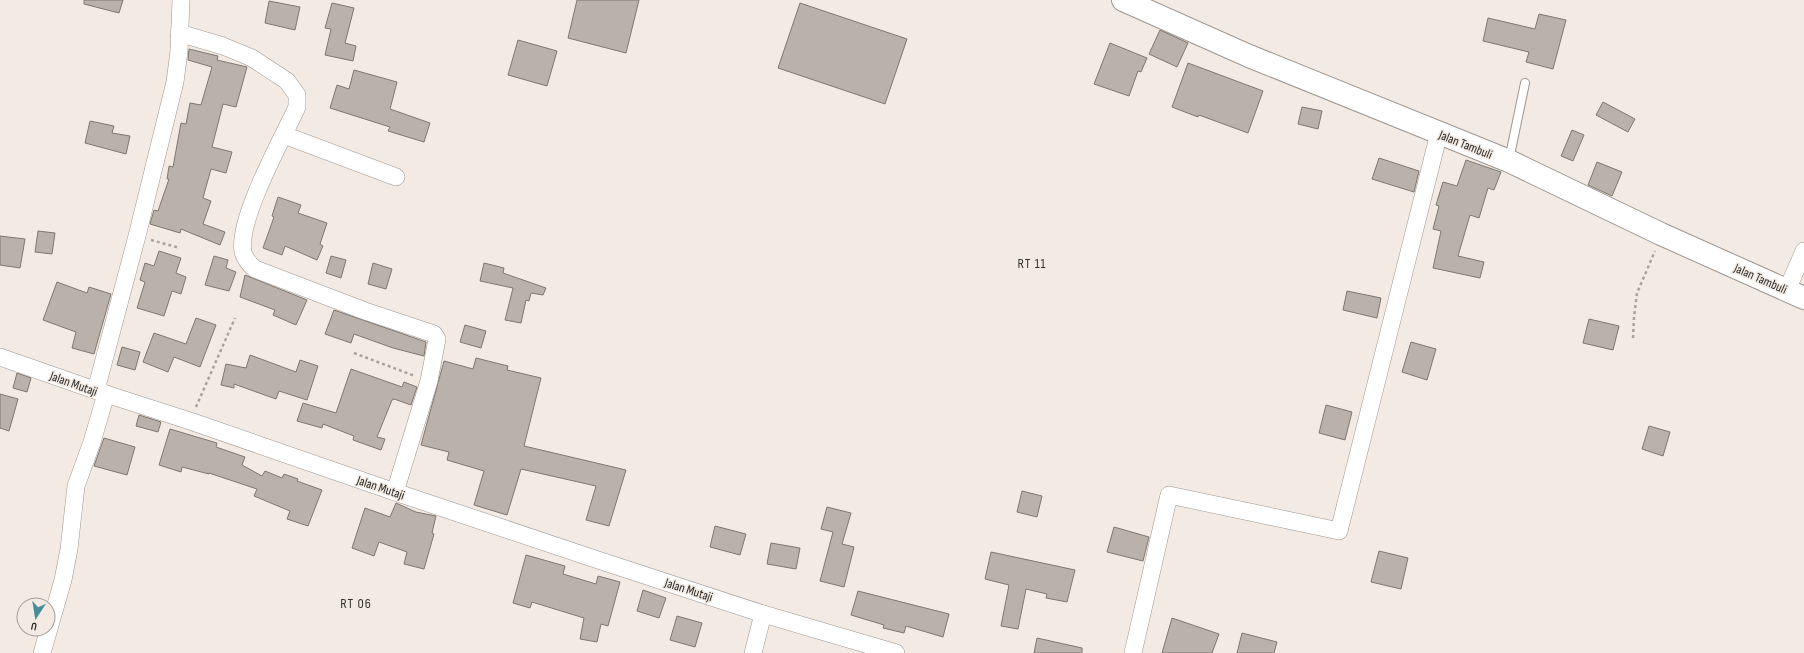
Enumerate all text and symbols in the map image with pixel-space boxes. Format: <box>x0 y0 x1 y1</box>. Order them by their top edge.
street label: Jalan Tambuli <box>1436 127 1495 163</box>
district label: RT 11 <box>1018 255 1046 272</box>
street label: Jalan Tambuli <box>1731 260 1790 298</box>
street label: Jalan Mutaji <box>47 368 100 400</box>
street label: Jalan Mutaji <box>354 472 407 504</box>
street label: Jalan Mutaji <box>662 574 715 605</box>
district label: RT 06 <box>340 595 372 612</box>
north arrow <box>16 597 56 637</box>
text: U <box>30 619 38 633</box>

